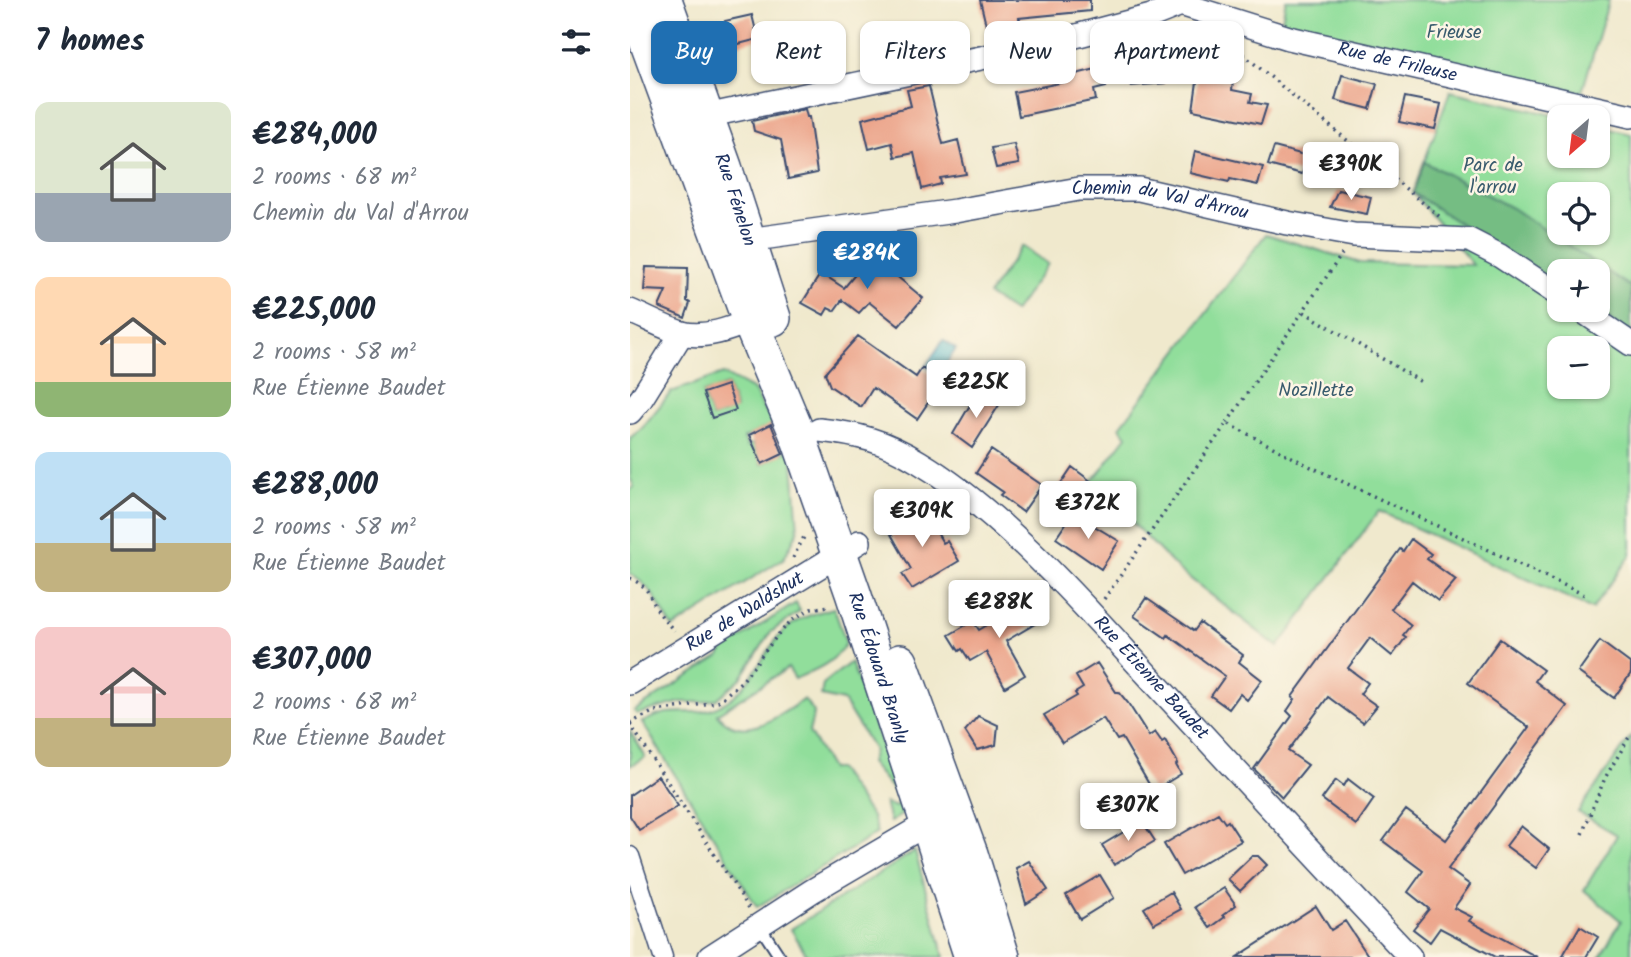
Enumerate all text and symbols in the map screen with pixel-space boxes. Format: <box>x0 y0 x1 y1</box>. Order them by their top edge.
text: 7 homes <box>35 18 145 66</box>
park label: Frieuse <box>1426 18 1482 48</box>
chip: Buy <box>651 21 737 84</box>
chip: Rent <box>751 21 846 84</box>
chip: Filters <box>860 21 970 84</box>
chip: New <box>984 21 1076 84</box>
chip: Apartment <box>1090 21 1244 84</box>
icon: filters <box>557 23 595 61</box>
street label: Rue de Frileuse <box>1335 35 1461 91</box>
north arrow <box>1547 105 1610 168</box>
map controls <box>1547 105 1610 399</box>
text: €284,000 <box>252 112 377 160</box>
icon: home <box>91 130 175 214</box>
pin: €390K <box>1302 142 1400 202</box>
text: €390K <box>1319 147 1383 183</box>
street label: Rue Fénelon <box>705 149 764 251</box>
park label: Parc de l'arrou <box>1463 151 1523 203</box>
text: 2 rooms · 68 m² <box>252 160 416 196</box>
street label: Chemin du Val d'Arrou <box>1069 174 1251 229</box>
button: locate <box>1547 182 1610 245</box>
text: Chemin du Val d'Arrou <box>252 196 469 232</box>
pin: €284K <box>818 232 916 291</box>
text: €284K <box>833 236 901 272</box>
button: + <box>1547 259 1610 322</box>
text: €225,000 <box>252 287 375 335</box>
icon: home <box>91 305 175 389</box>
text: 2 rooms · 58 m² <box>252 335 416 371</box>
button: − <box>1547 336 1610 399</box>
pin: €225K <box>927 360 1025 420</box>
text: €225K <box>943 365 1009 401</box>
text: Rue Étienne Baudet <box>252 371 446 407</box>
park label: Nozillette <box>1278 376 1354 406</box>
text: €288,000 <box>252 462 378 510</box>
icon: home <box>91 480 175 564</box>
pin: €372K <box>1039 482 1137 541</box>
text: €372K <box>1055 486 1121 522</box>
pin: €309K <box>873 490 971 549</box>
text: €309K <box>890 494 954 530</box>
text: 2 rooms · 58 m² <box>252 510 416 546</box>
text: Rue Étienne Baudet <box>252 546 446 582</box>
street label: Rue de Waldshut <box>680 564 811 660</box>
pin: €288K <box>950 580 1048 640</box>
text: €288K <box>965 585 1033 621</box>
street label: Rue Édouard Branly <box>839 588 917 749</box>
street label: Rue Étienne Baudet <box>1086 609 1216 748</box>
text: €307,000 <box>252 637 371 685</box>
icon: home <box>91 655 175 739</box>
text: 2 rooms · 68 m² <box>252 685 416 721</box>
text: Rue Étienne Baudet <box>252 721 446 757</box>
pin: €307K <box>1079 784 1177 843</box>
text: €307K <box>1096 788 1160 824</box>

